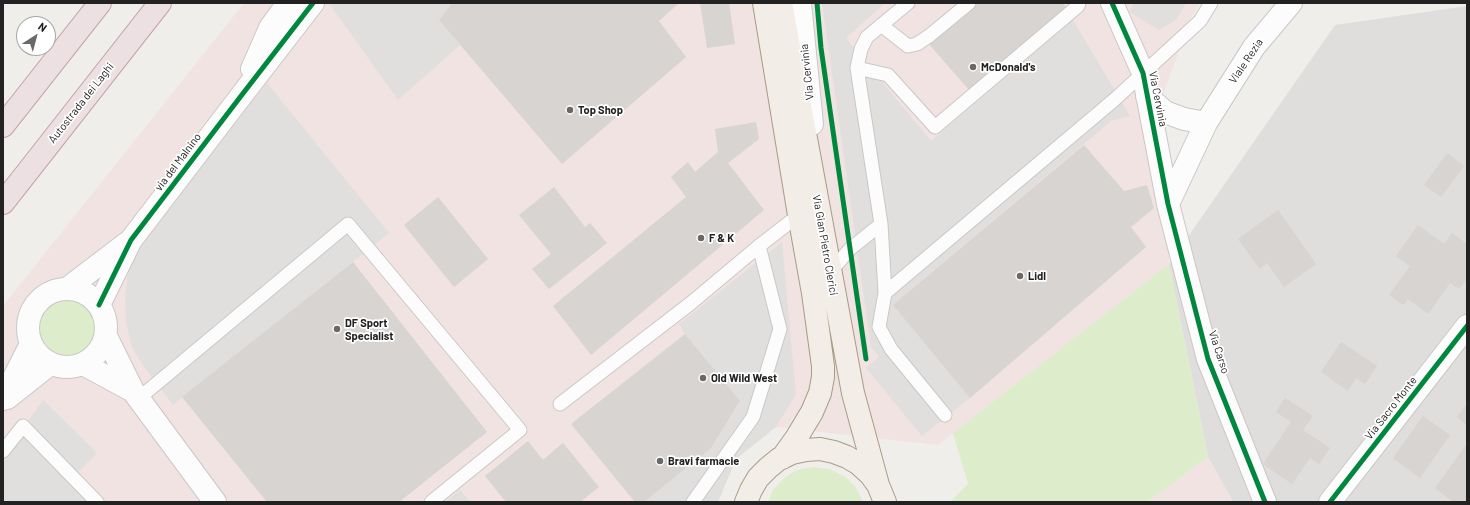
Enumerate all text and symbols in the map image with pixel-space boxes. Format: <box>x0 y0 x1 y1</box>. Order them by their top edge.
north arrow <box>16 16 56 56</box>
text: N <box>36 19 50 34</box>
street label: Viale Rezia <box>1226 36 1266 86</box>
street label: Via Cervinia <box>797 43 817 101</box>
street label: Autostrada dei Laghi <box>45 60 117 146</box>
place label: McDonald's <box>981 60 1036 74</box>
marker: McDonald's <box>968 62 978 72</box>
street label: Via Cervinia <box>1146 70 1170 128</box>
place label: Top Shop <box>578 103 623 117</box>
marker: Top Shop <box>565 105 575 115</box>
street label: via del Malnino <box>152 130 204 194</box>
street label: Via Gian Pietro Clerici <box>810 194 840 296</box>
place label: F & K <box>709 231 734 245</box>
marker: F & K <box>696 233 706 243</box>
place label: Lidl <box>1028 269 1046 283</box>
marker: Lidl <box>1015 271 1025 281</box>
place label: DF Sport Specialist <box>345 316 393 342</box>
marker: DF Sport Specialist <box>332 324 342 334</box>
street label: Via Carso <box>1206 329 1232 375</box>
place label: Old Wild West <box>711 371 777 385</box>
marker: Old Wild West <box>698 373 708 383</box>
street label: Via Sacro Monte <box>1362 374 1420 442</box>
place label: Bravi farmacie <box>668 454 739 468</box>
marker: Bravi farmacie <box>655 456 665 466</box>

